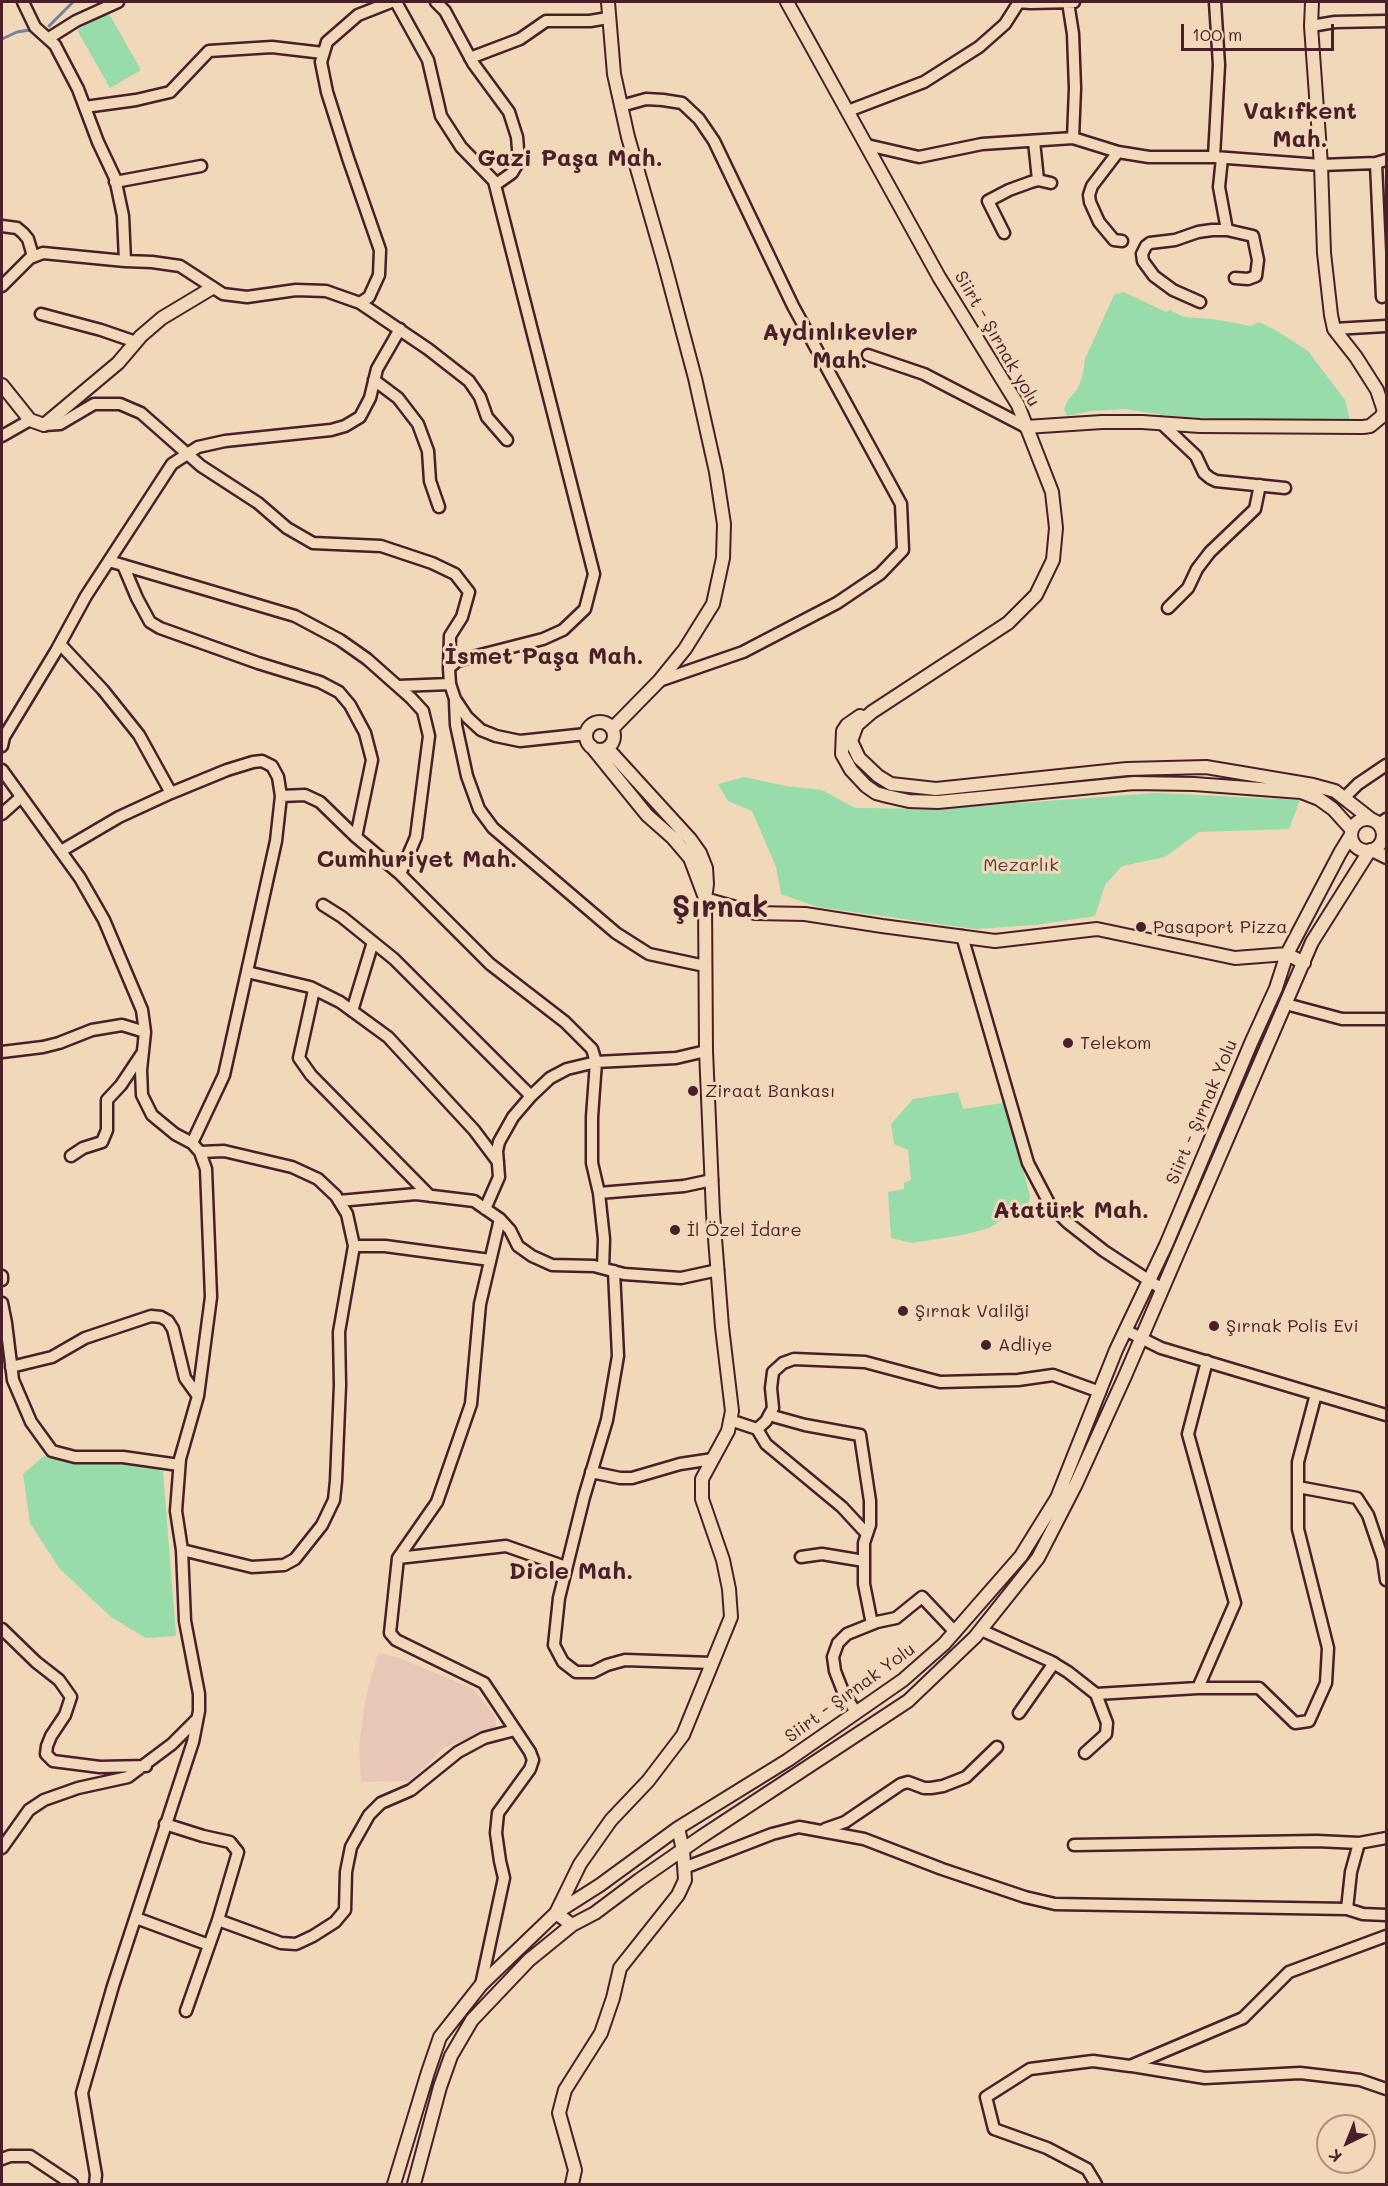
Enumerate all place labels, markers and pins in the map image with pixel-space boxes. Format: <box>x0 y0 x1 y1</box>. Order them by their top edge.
place label: Pasaport Pizza <box>1153 916 1287 938</box>
marker: Pasaport Pizza <box>1134 920 1148 934</box>
place label: Telekom <box>1080 1032 1151 1054</box>
marker: Telekom <box>1061 1036 1075 1050</box>
place label: Ziraat Bankası <box>705 1080 835 1102</box>
marker: Ziraat Bankası <box>686 1084 700 1098</box>
place label: İl Özel İdare <box>687 1219 802 1241</box>
marker: İl Özel İdare <box>668 1223 682 1237</box>
place label: Şırnak Valilği <box>915 1300 1030 1322</box>
marker: Şırnak Valilği <box>896 1304 910 1318</box>
place label: Şırnak Polis Evi <box>1226 1315 1359 1337</box>
marker: Şırnak Polis Evi <box>1207 1319 1221 1333</box>
place label: Adliye <box>998 1334 1052 1356</box>
marker: Adliye <box>979 1338 993 1352</box>

